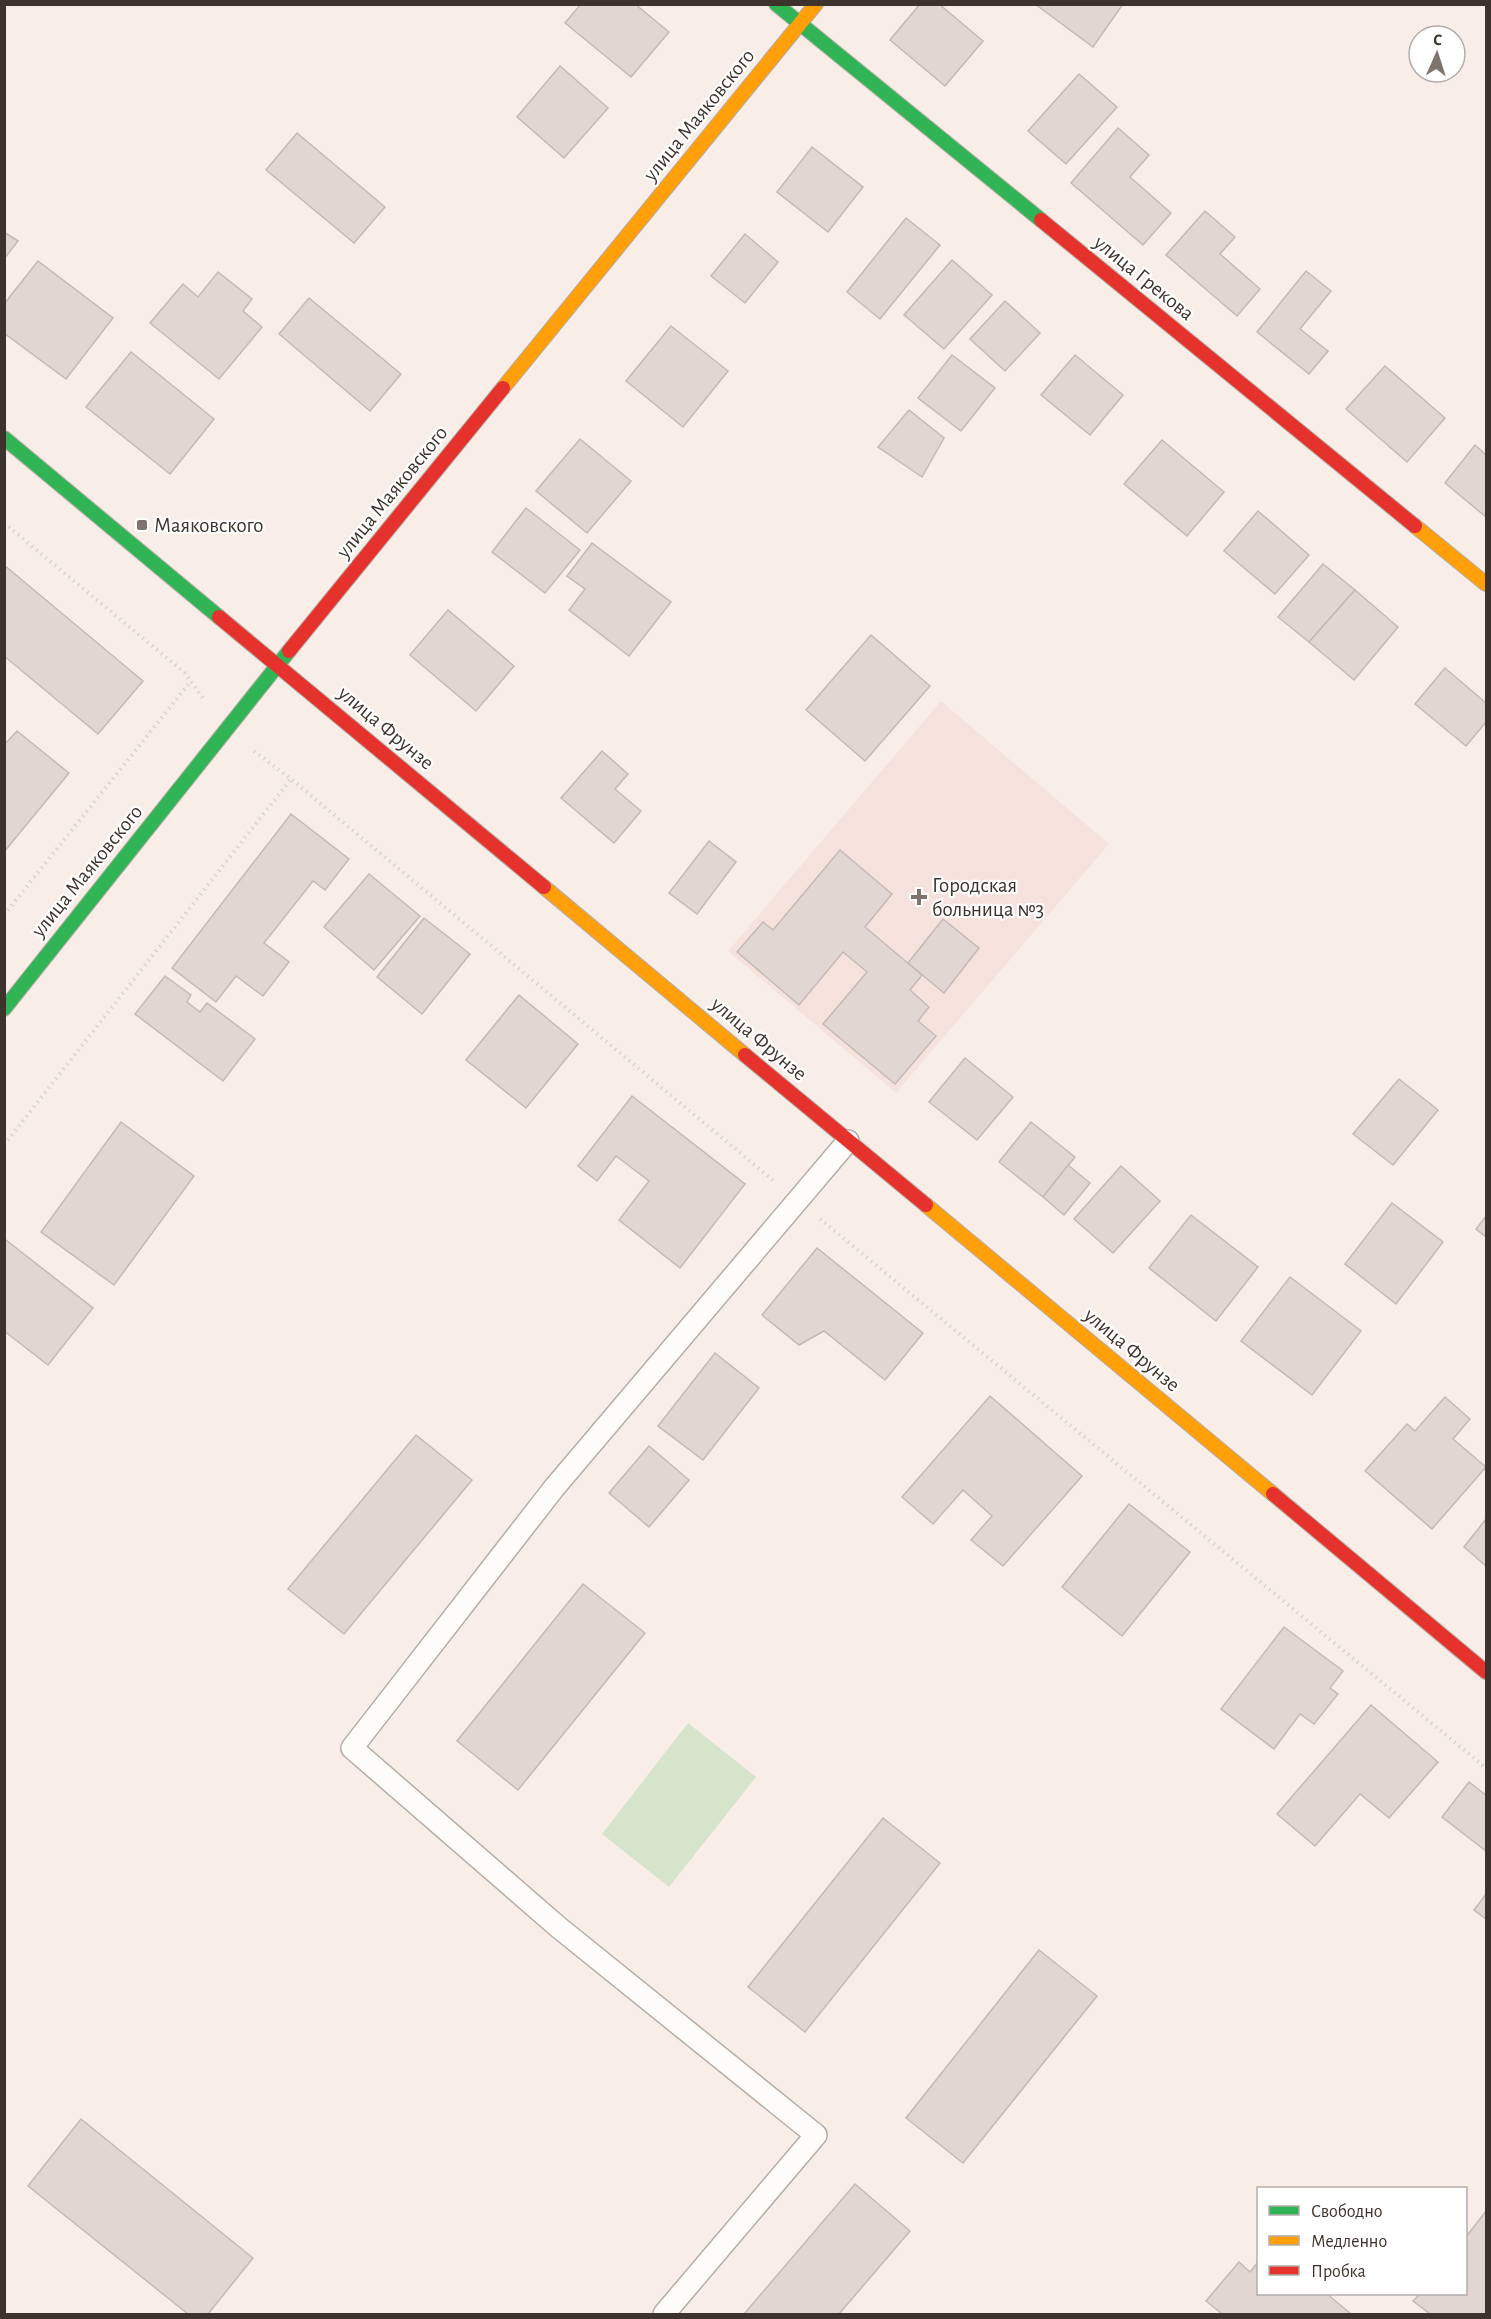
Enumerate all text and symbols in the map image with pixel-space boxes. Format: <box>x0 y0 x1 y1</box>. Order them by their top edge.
north arrow <box>1407 24 1467 84</box>
text: С <box>1433 32 1443 48</box>
street label: улица Маяковского <box>639 45 758 186</box>
street label: улица Грекова <box>1089 231 1198 325</box>
street label: улица Маяковского <box>332 422 451 563</box>
place label: Маяковского <box>154 515 264 536</box>
marker: Маяковского <box>135 518 149 532</box>
street label: улица Фрунзе <box>333 681 438 774</box>
street label: улица Маяковского <box>27 801 146 942</box>
place label: Городская больница №3 <box>932 875 1044 920</box>
marker: Городская больница №3 <box>910 888 928 906</box>
street label: улица Фрунзе <box>706 992 811 1085</box>
street label: улица Фрунзе <box>1079 1303 1184 1396</box>
legend <box>1257 2187 1467 2295</box>
text: Свободно <box>1311 2202 1383 2221</box>
text: Медленно <box>1311 2233 1387 2251</box>
text: Пробка <box>1311 2262 1366 2281</box>

